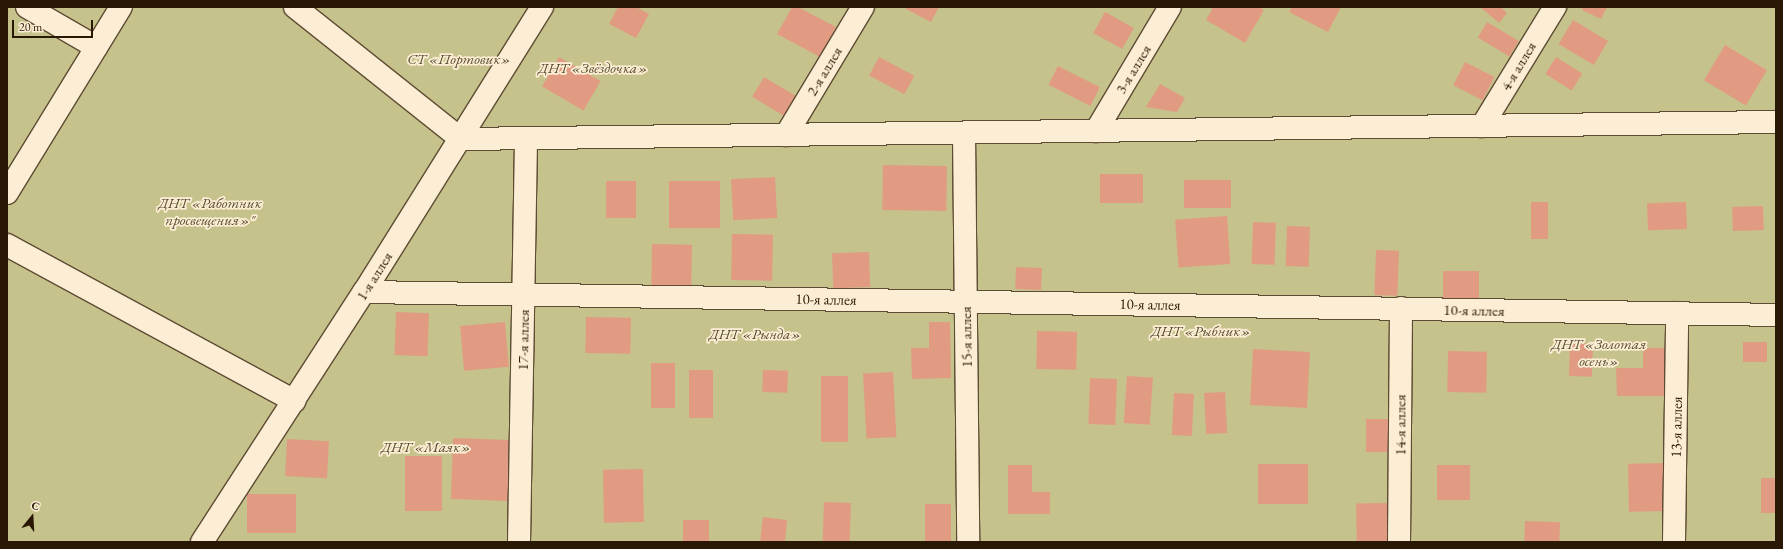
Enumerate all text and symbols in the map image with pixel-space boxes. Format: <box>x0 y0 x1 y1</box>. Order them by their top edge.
scale bar <box>14 12 95 38</box>
text: 20 m <box>19 19 42 35</box>
street label: 4-я аллея <box>1496 38 1540 94</box>
street label: 3-я аллея <box>1111 41 1155 97</box>
street label: 2-я аллея <box>802 43 846 99</box>
park label: СТ «Портовик» <box>407 50 511 68</box>
park label: ДНТ «Звёздочка» <box>538 59 648 77</box>
park label: ДНТ «Работник просвещения»" <box>158 193 262 228</box>
street label: 1-я аллея <box>352 248 396 304</box>
street label: 10-я аллея <box>795 289 857 309</box>
street label: 10-я аллея <box>1119 294 1181 314</box>
street label: 10-я аллея <box>1443 300 1505 320</box>
street label: 15-я аллея <box>956 306 976 368</box>
street label: 17-я аллея <box>513 309 533 371</box>
park label: ДНТ «Рыбник» <box>1151 322 1251 340</box>
park label: ДНТ «Рында» <box>709 325 801 343</box>
park label: ДНТ «Золотая осень» <box>1552 334 1646 369</box>
street label: 14-я аллея <box>1391 394 1409 456</box>
street label: 13-я аллея <box>1666 396 1686 458</box>
park label: ДНТ «Маяк» <box>381 438 471 456</box>
north arrow <box>12 497 52 537</box>
text: С <box>30 498 42 513</box>

